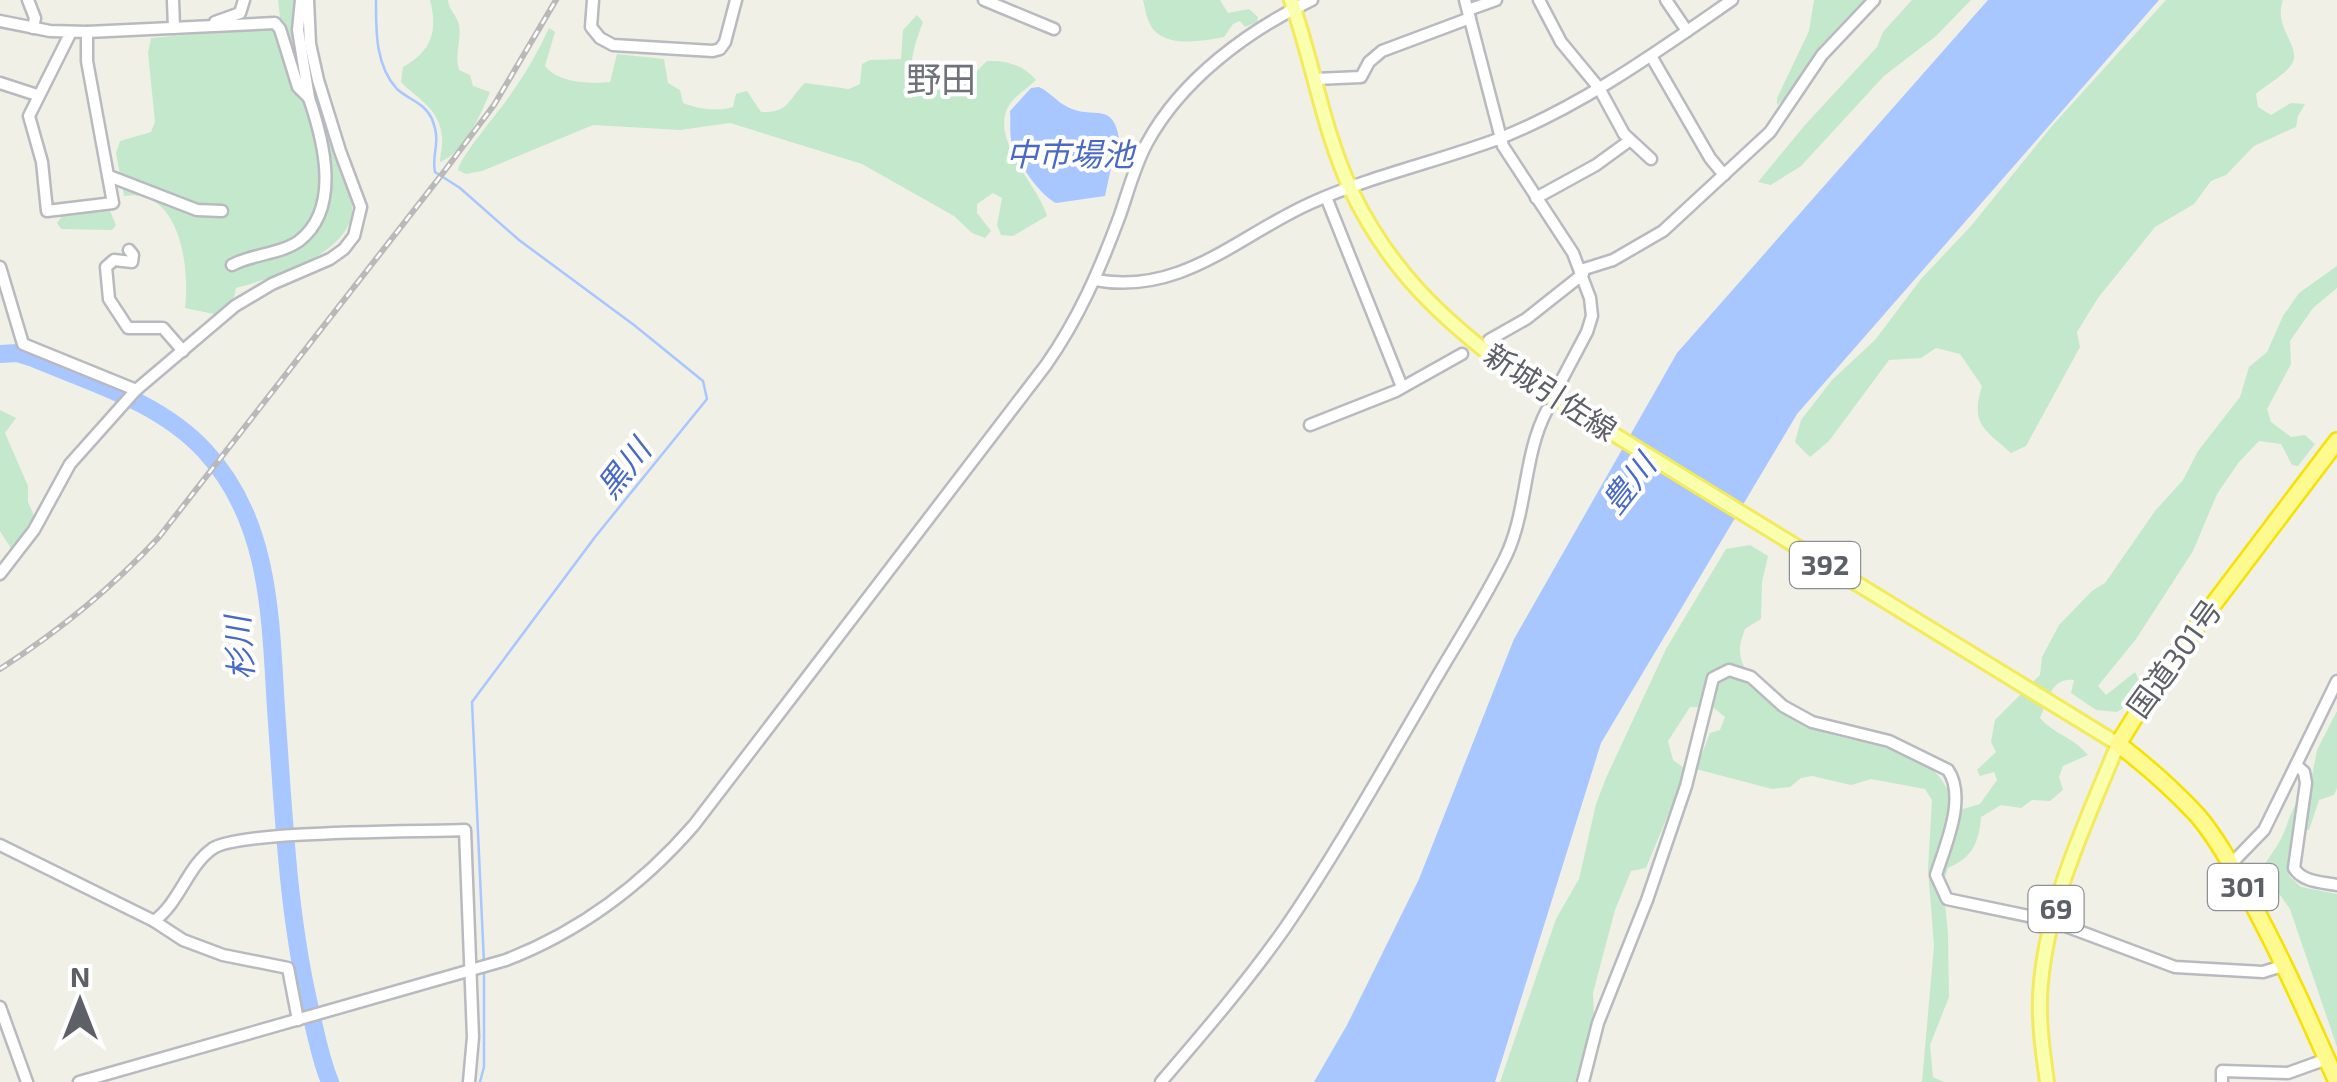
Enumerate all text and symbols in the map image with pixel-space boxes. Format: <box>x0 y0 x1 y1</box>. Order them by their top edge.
district label: 野田 <box>906 57 976 99</box>
water label: 中市場池 <box>1006 134 1137 172</box>
street label: 新城引佐線 <box>1478 335 1624 447</box>
water label: 黒川 <box>588 428 659 505</box>
water label: 豊川 <box>1593 443 1664 520</box>
road number: 392 <box>1790 542 1860 588</box>
street label: 国道301号 <box>2119 592 2228 724</box>
water label: 杉川 <box>217 612 259 681</box>
road number: 301 <box>2208 864 2278 910</box>
road number: 69 <box>2028 886 2084 932</box>
north arrow <box>30 952 130 1052</box>
text: N <box>70 959 90 993</box>

